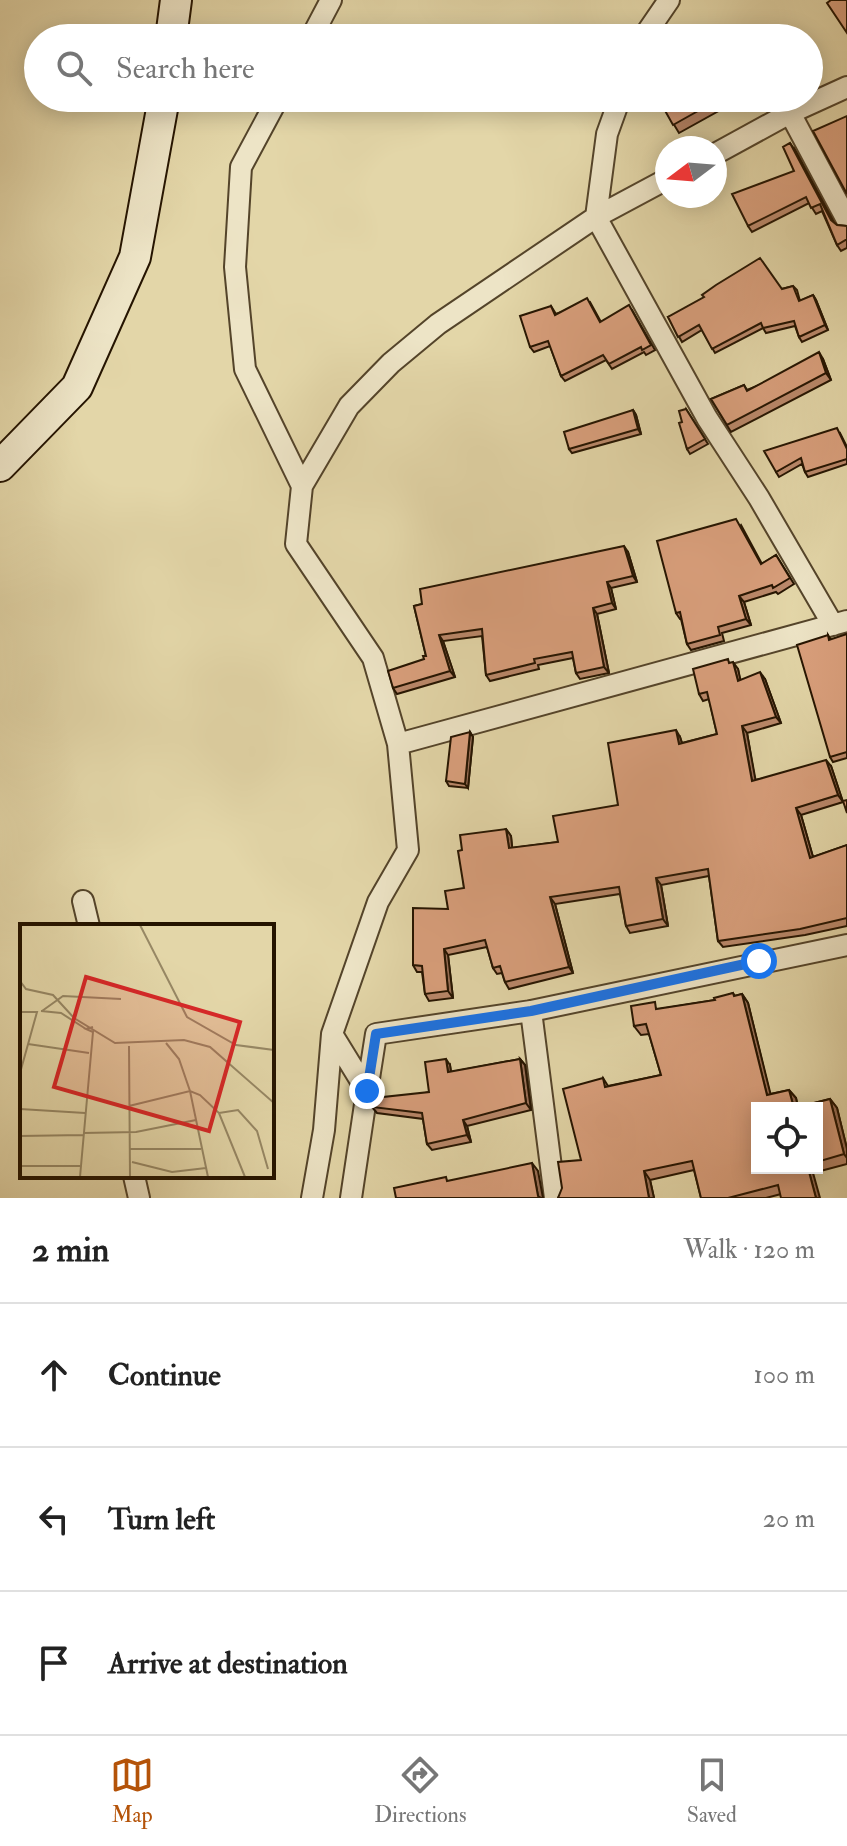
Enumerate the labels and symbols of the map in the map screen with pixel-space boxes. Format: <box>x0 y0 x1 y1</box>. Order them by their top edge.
north arrow <box>655 136 727 208</box>
inset map <box>20 924 274 1178</box>
route start <box>741 943 777 979</box>
route end <box>349 1073 385 1109</box>

